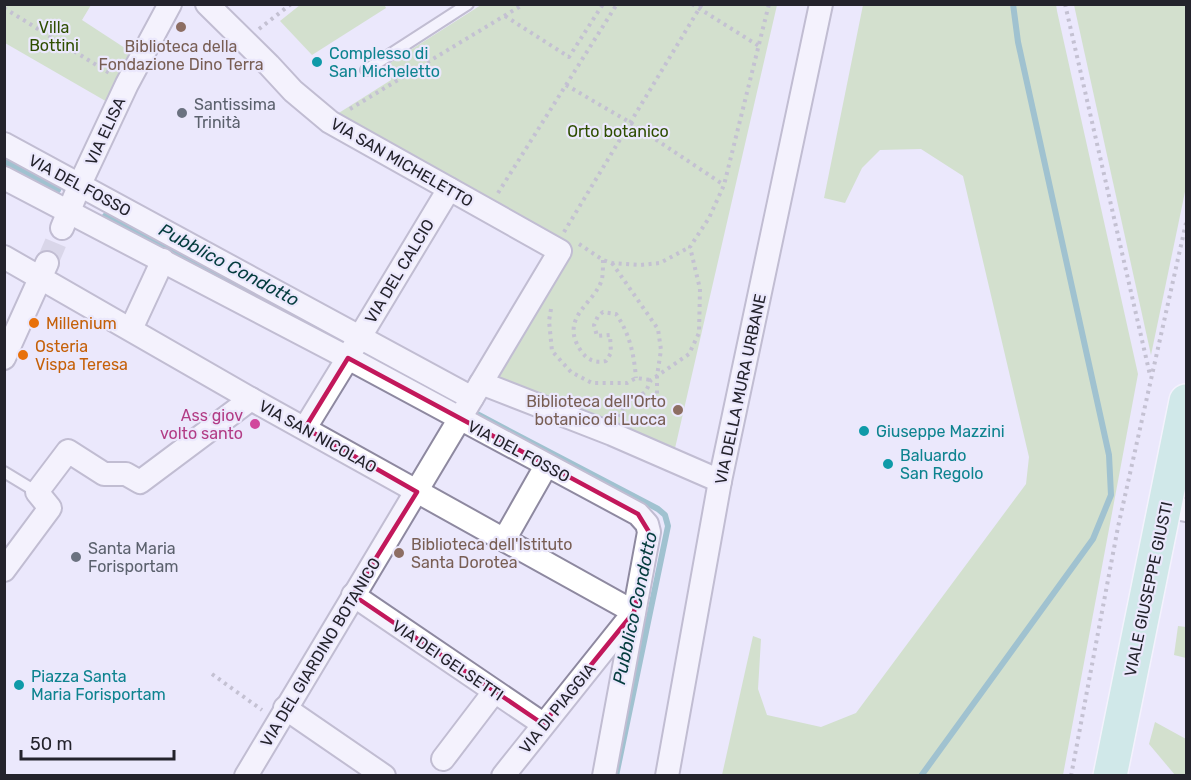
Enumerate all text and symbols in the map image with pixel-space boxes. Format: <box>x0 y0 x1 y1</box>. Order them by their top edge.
park label: Villa Bottini <box>29 18 79 55</box>
marker: Biblioteca della Fondazione Dino Terra <box>174 20 188 34</box>
place label: Biblioteca della Fondazione Dino Terra <box>98 37 264 74</box>
place label: Complesso di San Micheletto <box>329 44 440 81</box>
marker: Complesso di San Micheletto <box>310 55 324 69</box>
street label: VIA ELISA <box>81 94 130 168</box>
place label: Santissima Trinità <box>194 95 276 132</box>
marker: Santissima Trinità <box>175 106 189 120</box>
street label: VIA SAN MICHELETTO <box>327 114 476 211</box>
park label: Orto botanico <box>567 122 669 141</box>
street label: VIA DEL FOSSO <box>25 150 134 220</box>
street label: VIA DEL CALCIO <box>361 216 438 327</box>
water label: Pubblico Condotto <box>155 219 303 311</box>
street label: VIA DELLA MURA URBANE <box>711 292 770 486</box>
place label: Millenium <box>46 314 117 333</box>
marker: Millenium <box>27 316 41 330</box>
place label: Osteria Vispa Teresa <box>35 337 128 374</box>
marker: Osteria Vispa Teresa <box>16 348 30 362</box>
place label: Biblioteca dell'Orto botanico di Lucca <box>526 392 666 429</box>
street label: VIA SAN NICOLAO <box>255 396 380 477</box>
marker: Biblioteca dell'Orto botanico di Lucca <box>671 403 685 417</box>
place label: Ass giov volto santo <box>160 406 243 443</box>
street label: VIA DEL FOSSO <box>464 416 573 486</box>
marker: Ass giov volto santo <box>248 417 262 431</box>
place label: Giuseppe Mazzini <box>876 422 1005 441</box>
marker: Giuseppe Mazzini <box>857 424 871 438</box>
place label: Baluardo San Regolo <box>900 446 984 483</box>
marker: Baluardo San Regolo <box>881 457 895 471</box>
street label: VIALE GIUSEPPE GIUSTI <box>1121 500 1176 678</box>
water label: Pubblico Condotto <box>608 530 662 686</box>
place label: Biblioteca dell'Istituto Santa Dorotea <box>411 535 572 572</box>
place label: Santa Maria Forisportam <box>88 539 179 576</box>
marker: Biblioteca dell'Istituto Santa Dorotea <box>392 546 406 560</box>
marker: Santa Maria Forisportam <box>69 550 83 564</box>
street label: VIA DEL GIARDINO BOTANICO <box>256 554 384 750</box>
street label: VIA DEI GELSETTI <box>388 616 507 705</box>
street label: VIA DI PIAGGIA <box>515 659 600 757</box>
place label: Piazza Santa Maria Forisportam <box>31 667 166 704</box>
marker: Piazza Santa Maria Forisportam <box>12 678 26 692</box>
scale bar <box>21 723 174 761</box>
text: 50 m <box>30 733 73 755</box>

